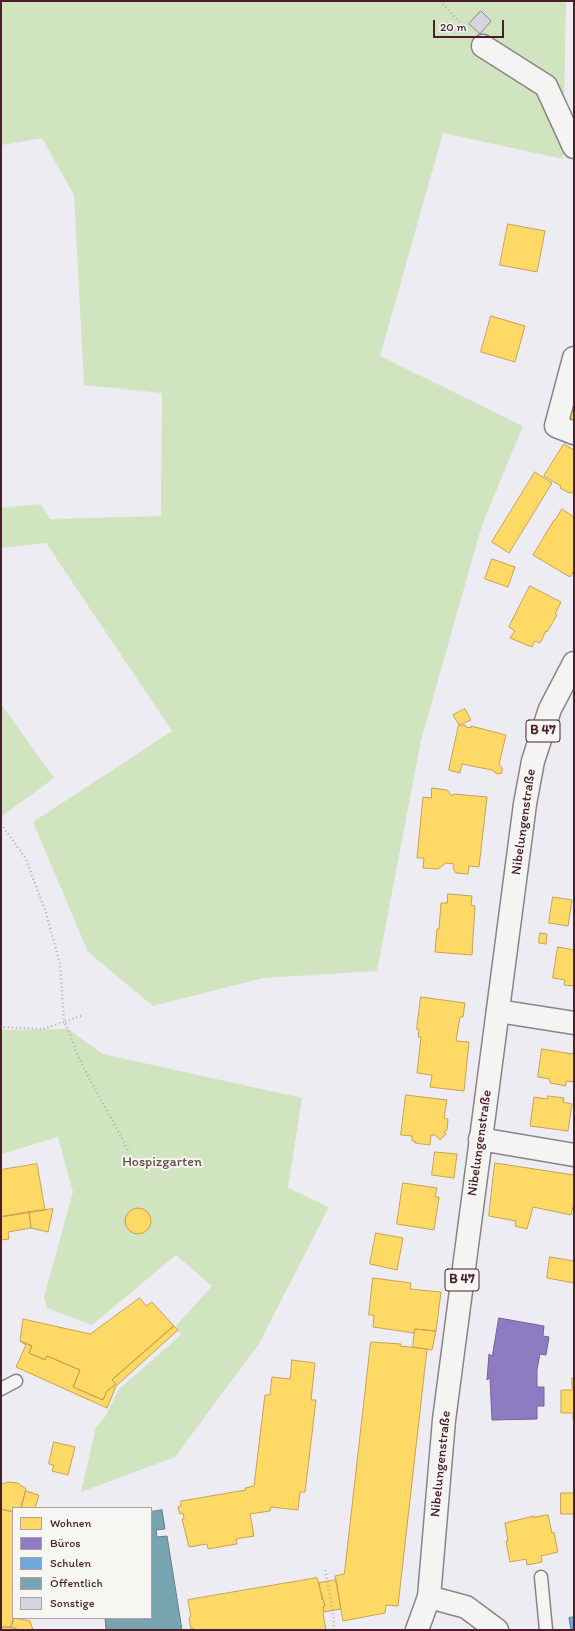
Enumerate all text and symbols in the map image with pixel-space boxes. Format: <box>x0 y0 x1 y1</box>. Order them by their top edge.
scale bar <box>435 12 506 38</box>
text: 20 m <box>440 20 467 34</box>
road number: B 47 <box>526 720 560 742</box>
street label: Nibelungenstraße <box>508 768 540 876</box>
street label: Nibelungenstraße <box>464 1089 496 1197</box>
park label: Hospizgarten <box>122 1154 202 1170</box>
road number: B 47 <box>445 1269 479 1291</box>
street label: Nibelungenstraße <box>427 1410 455 1518</box>
legend <box>12 1507 152 1619</box>
text: Wohnen <box>50 1516 91 1530</box>
text: Büros <box>50 1536 81 1550</box>
text: Schulen <box>50 1556 91 1570</box>
text: Öffentlich <box>50 1576 103 1590</box>
text: Sonstige <box>50 1596 95 1610</box>

